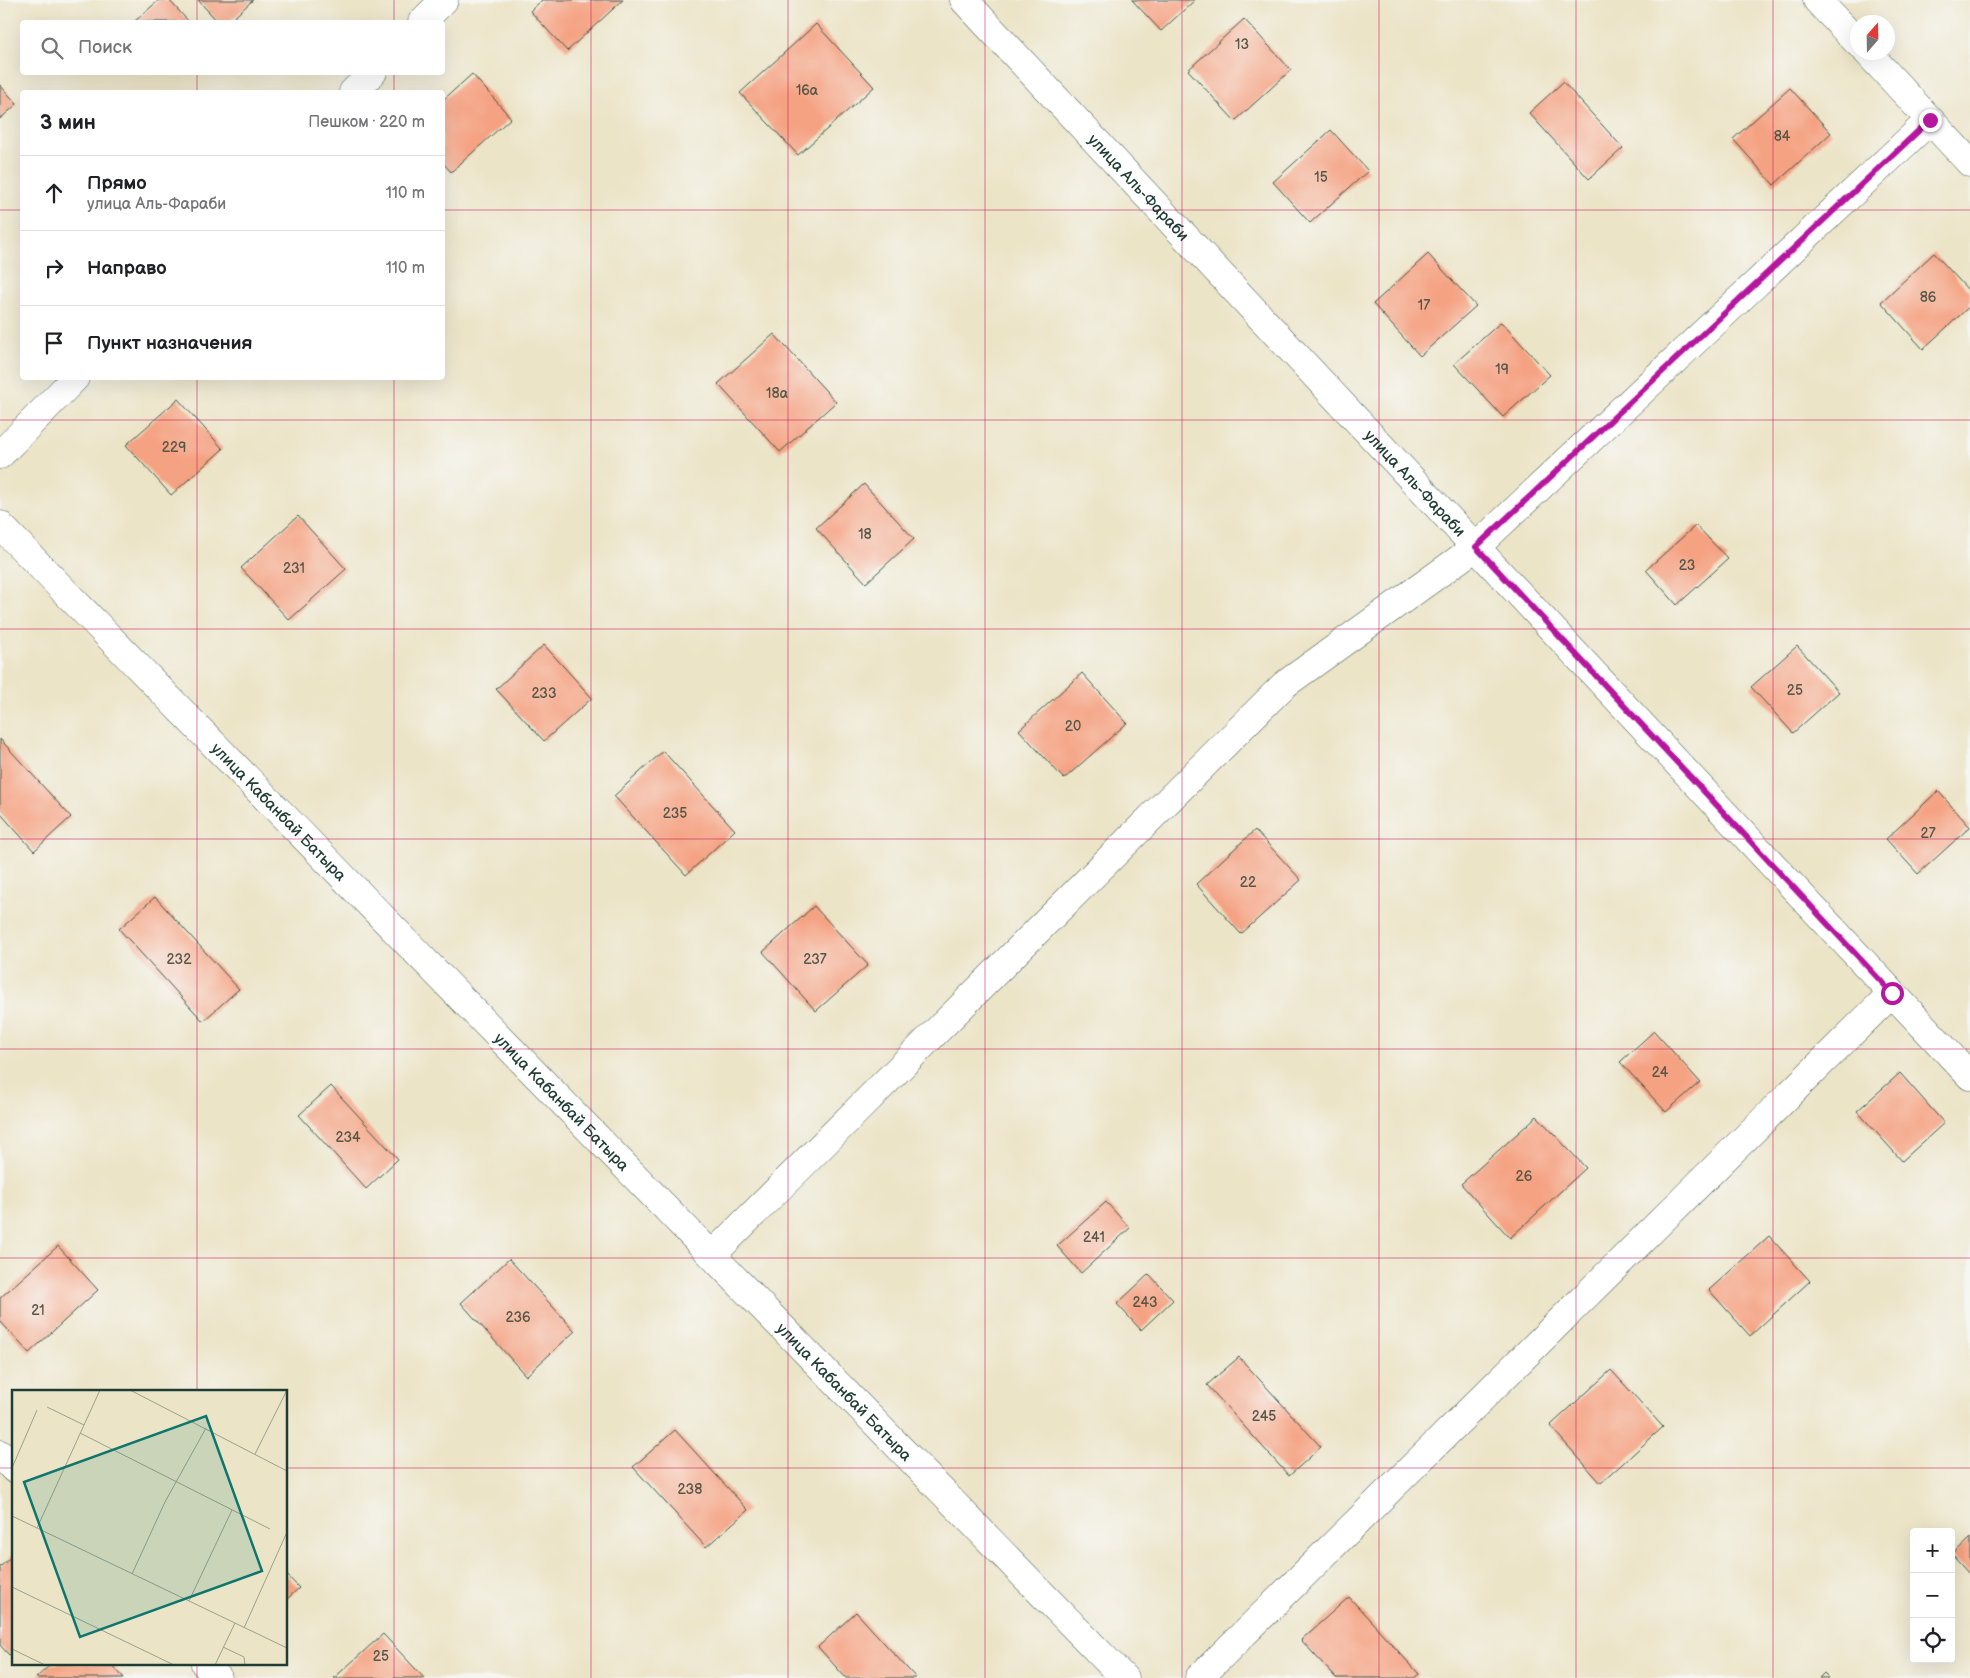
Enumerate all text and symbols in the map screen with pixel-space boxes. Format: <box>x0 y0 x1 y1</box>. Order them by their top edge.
north arrow <box>1850 15 1895 60</box>
search box <box>20 20 445 75</box>
icon: search <box>38 34 66 62</box>
text: Поиск <box>78 36 132 59</box>
house number: 13 <box>1235 36 1249 53</box>
house number: 16а <box>796 82 819 99</box>
route end <box>1919 109 1942 132</box>
text: 3 мин <box>40 110 96 135</box>
text: Пешком · 220 m <box>308 113 425 132</box>
house number: 84 <box>1774 128 1791 145</box>
street label: улица Аль-Фараби <box>1083 131 1192 245</box>
house number: 15 <box>1314 169 1328 186</box>
text: Прямо <box>87 172 147 195</box>
icon: ahead <box>40 179 68 207</box>
text: 110 m <box>386 184 425 203</box>
text: улица Аль-Фараби <box>87 195 226 214</box>
icon: right <box>40 254 68 282</box>
text: Направо <box>87 257 167 280</box>
text: 110 m <box>386 259 425 278</box>
house number: 86 <box>1920 289 1937 306</box>
house number: 17 <box>1418 297 1430 314</box>
icon: arrive <box>40 329 68 357</box>
text: Пункт назначения <box>87 332 252 355</box>
house number: 19 <box>1495 361 1509 378</box>
house number: 18а <box>766 385 789 402</box>
street label: улица Аль-Фараби <box>1360 426 1469 541</box>
house number: 229 <box>162 439 186 456</box>
house number: 18 <box>858 526 872 543</box>
house number: 23 <box>1679 557 1695 574</box>
house number: 231 <box>283 560 305 577</box>
house number: 25 <box>1787 682 1803 699</box>
house number: 233 <box>531 685 557 702</box>
house number: 20 <box>1065 718 1081 735</box>
street label: улица Кабанбай Батыра <box>207 739 350 886</box>
house number: 235 <box>663 805 687 822</box>
house number: 27 <box>1920 825 1936 842</box>
house number: 22 <box>1240 874 1257 891</box>
house number: 232 <box>167 951 192 968</box>
house number: 237 <box>803 951 827 968</box>
route start <box>1881 982 1904 1005</box>
street label: улица Кабанбай Батыра <box>489 1029 633 1176</box>
house number: 24 <box>1652 1064 1669 1081</box>
house number: 234 <box>335 1129 361 1146</box>
house number: 26 <box>1516 1168 1533 1185</box>
house number: 241 <box>1083 1229 1105 1246</box>
house number: 243 <box>1132 1294 1158 1311</box>
house number: 21 <box>31 1302 45 1319</box>
house number: 236 <box>505 1309 531 1326</box>
street label: улица Кабанбай Батыра <box>772 1319 915 1466</box>
inset map <box>12 1390 288 1666</box>
house number: 245 <box>1252 1408 1276 1425</box>
house number: 238 <box>678 1481 702 1498</box>
map controls <box>1910 1528 1955 1663</box>
button: + <box>1910 1528 1955 1573</box>
button: − <box>1910 1573 1955 1618</box>
button: locate <box>1910 1618 1955 1663</box>
house number: 25 <box>373 1648 389 1665</box>

